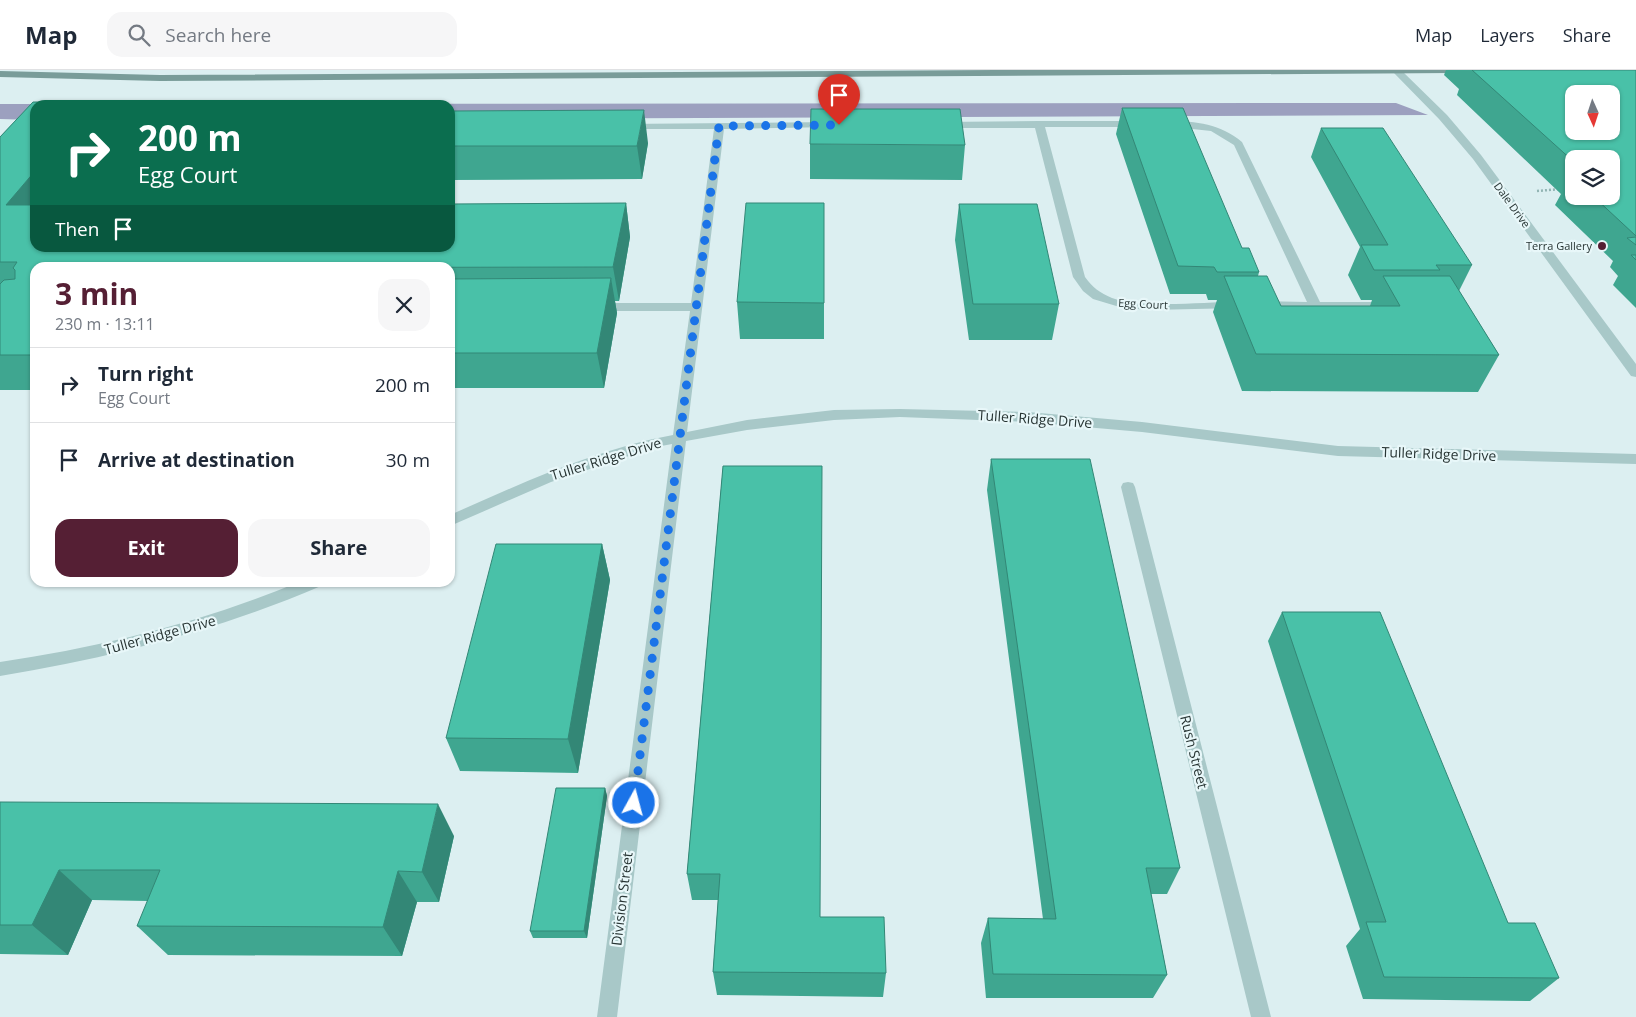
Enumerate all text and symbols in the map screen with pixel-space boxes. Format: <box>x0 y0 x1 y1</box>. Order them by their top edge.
search box <box>107 12 457 57</box>
text: Map <box>25 18 77 51</box>
icon: search <box>125 21 153 49</box>
text: Search here <box>165 22 271 48</box>
text: Map <box>1415 23 1452 47</box>
text: Layers <box>1480 23 1535 47</box>
text: Share <box>1563 23 1611 47</box>
pin <box>818 74 860 125</box>
icon: arrive <box>825 81 853 109</box>
north arrow <box>1565 85 1620 140</box>
map controls <box>1565 85 1620 205</box>
text: 200 m <box>138 114 242 161</box>
icon: right <box>55 120 120 185</box>
button: layers <box>1565 150 1620 205</box>
text: Egg Court <box>138 159 237 189</box>
street label: Dale Drive <box>1491 179 1534 230</box>
icon: arrive <box>109 215 137 243</box>
text: Then <box>55 216 99 242</box>
place label: Terra Gallery <box>1526 238 1592 253</box>
marker: Terra Gallery <box>1596 240 1608 252</box>
text: 3 min <box>55 273 138 314</box>
button: close <box>378 279 430 331</box>
street label: Egg Court <box>1118 295 1168 312</box>
text: 230 m · 13:11 <box>55 313 155 335</box>
text: Turn right <box>98 361 193 387</box>
icon: right <box>55 371 83 399</box>
text: 200 m <box>375 372 430 398</box>
text: Egg Court <box>98 387 170 409</box>
street label: Tuller Ridge Drive <box>977 405 1093 432</box>
street label: Tuller Ridge Drive <box>548 433 664 484</box>
street label: Tuller Ridge Drive <box>1381 442 1497 465</box>
icon: arrive <box>55 446 83 474</box>
text: Arrive at destination <box>98 447 295 473</box>
text: 30 m <box>386 447 430 473</box>
button: Exit <box>55 519 238 577</box>
button: Share <box>248 519 430 577</box>
street label: Tuller Ridge Drive <box>102 610 218 659</box>
street label: Rush Street <box>1176 713 1213 791</box>
position arrow <box>607 776 659 828</box>
street label: Division Street <box>606 851 637 947</box>

